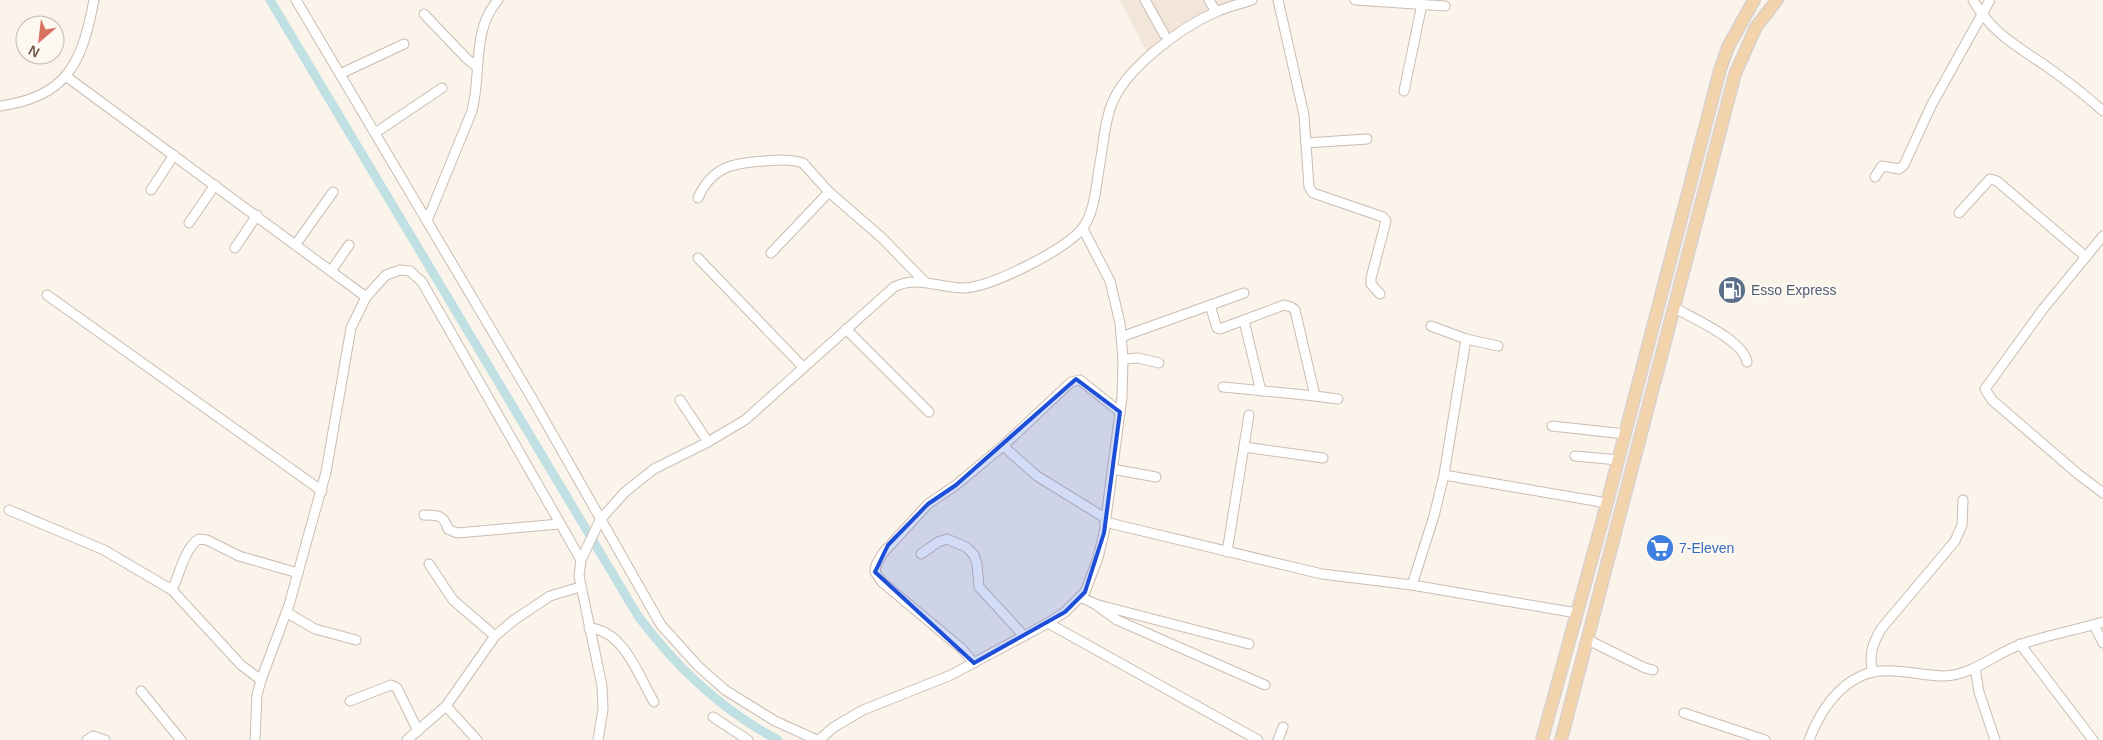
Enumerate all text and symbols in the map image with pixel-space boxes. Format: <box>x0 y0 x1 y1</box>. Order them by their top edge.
north arrow <box>15 15 65 65</box>
text: N <box>26 42 42 61</box>
fuel station icon: Esso Express <box>1717 275 1747 305</box>
place label: Esso Express <box>1751 282 1837 298</box>
supermarket icon: 7-Eleven <box>1645 533 1675 563</box>
place label: 7-Eleven <box>1679 540 1734 556</box>

